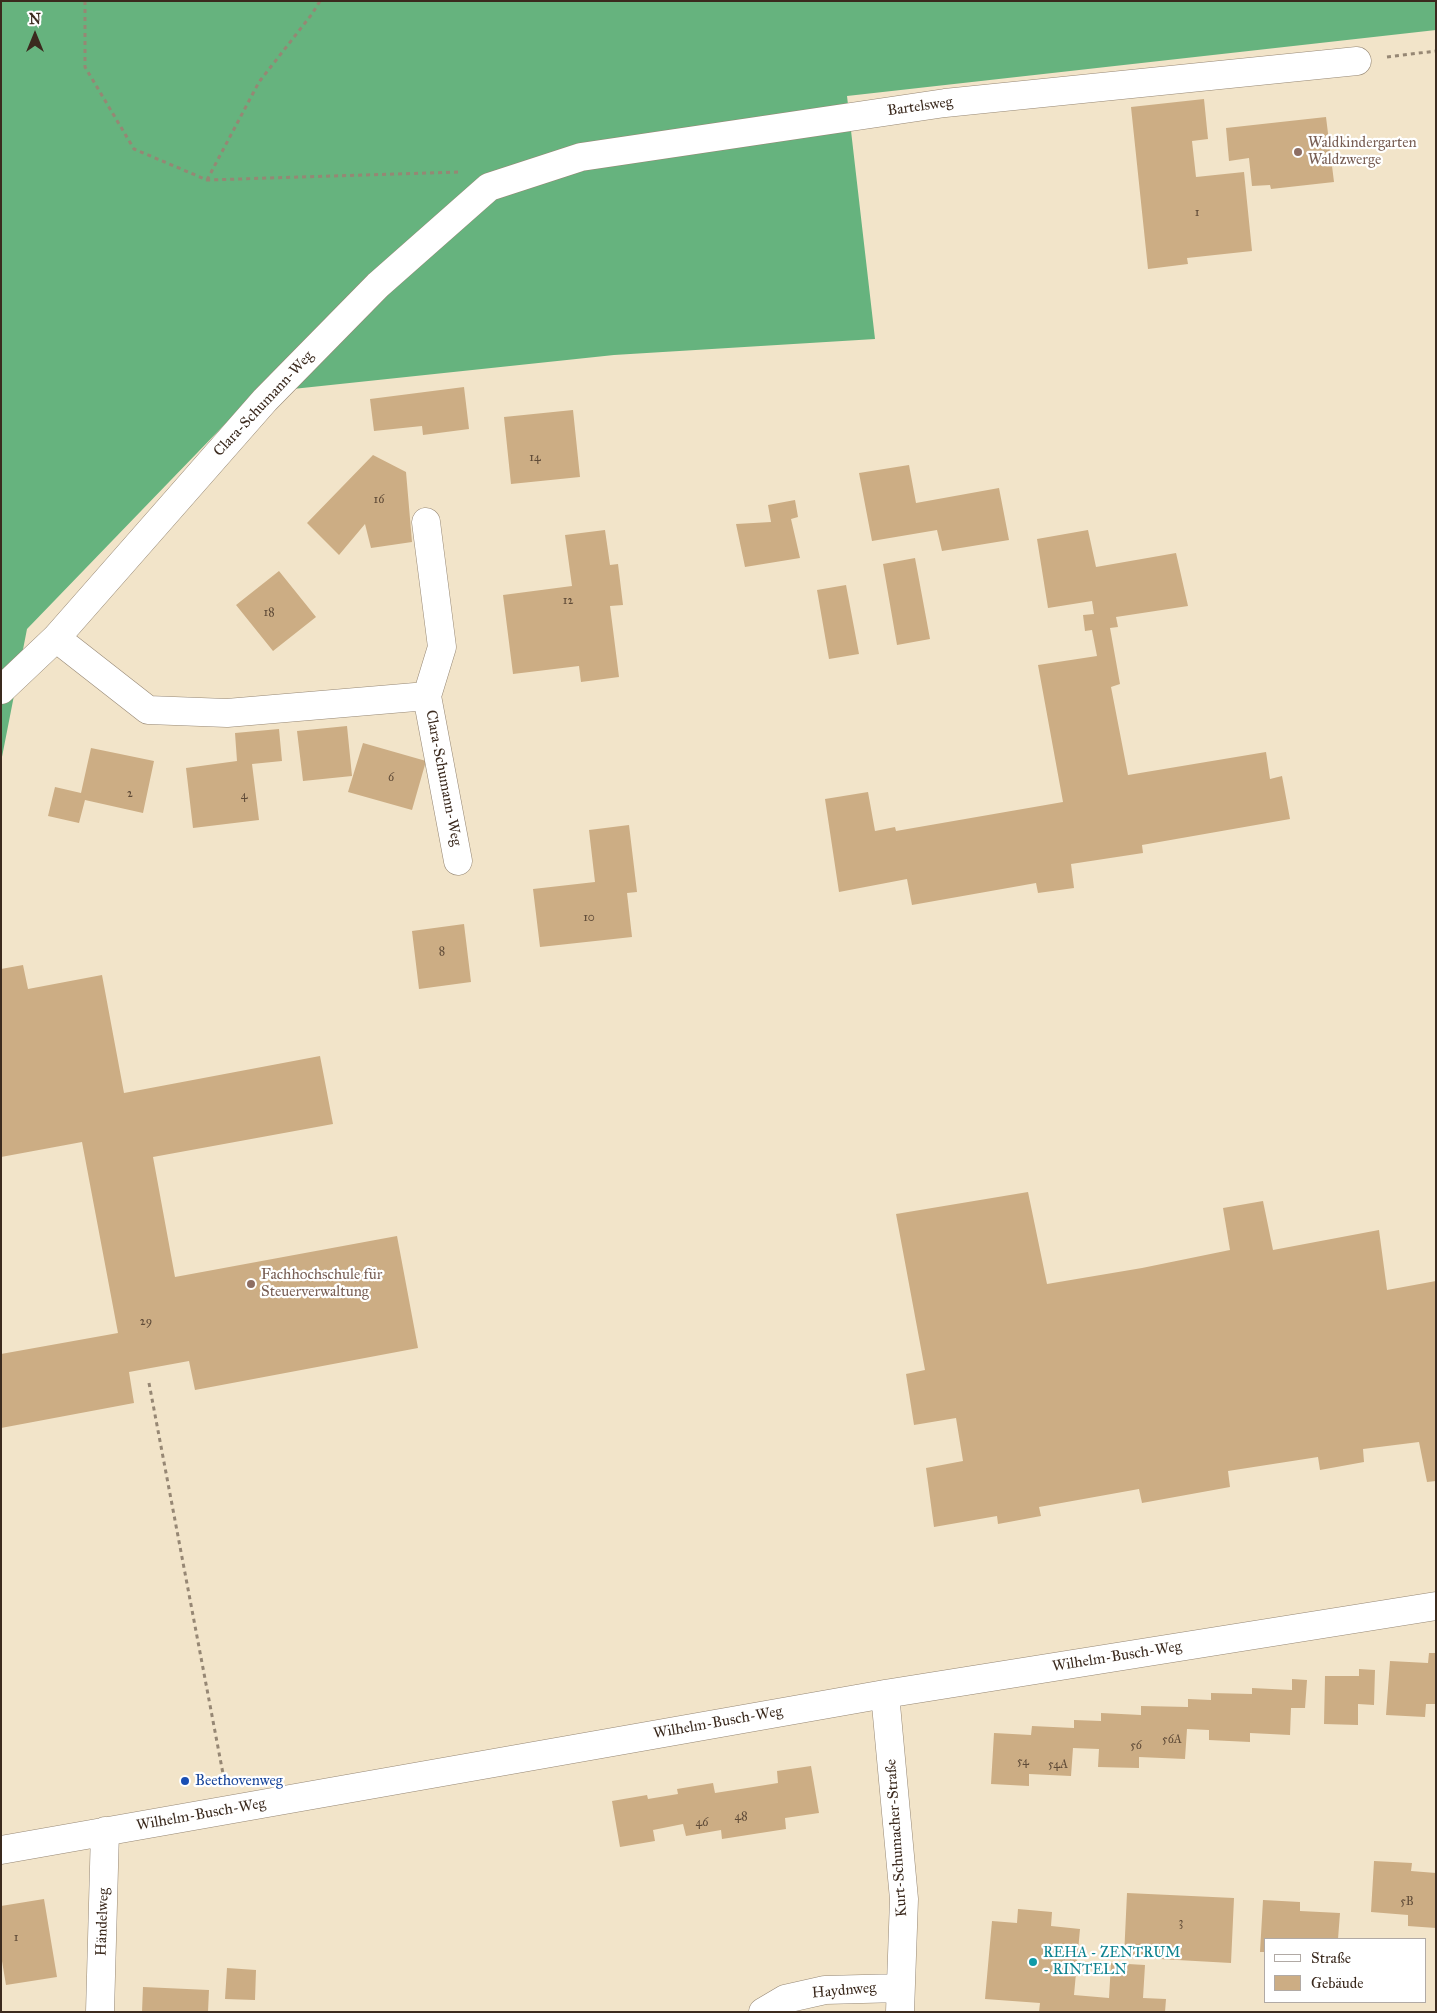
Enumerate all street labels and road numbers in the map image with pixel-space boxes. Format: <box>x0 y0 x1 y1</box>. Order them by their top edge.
street label: Bartelsweg <box>886 94 954 120</box>
street label: Clara-Schumann-Weg <box>210 347 318 461</box>
street label: Clara-Schumann-Weg <box>421 708 465 848</box>
street label: Wilhelm-Busch-Weg <box>1051 1638 1183 1676</box>
street label: Wilhelm-Busch-Weg <box>652 1703 784 1743</box>
street label: Kurt-Schumacher-Straße <box>883 1758 911 1918</box>
street label: Wilhelm-Busch-Weg <box>135 1795 267 1835</box>
street label: Händelweg <box>93 1888 113 1956</box>
street label: Haydnweg <box>811 1979 877 2003</box>

